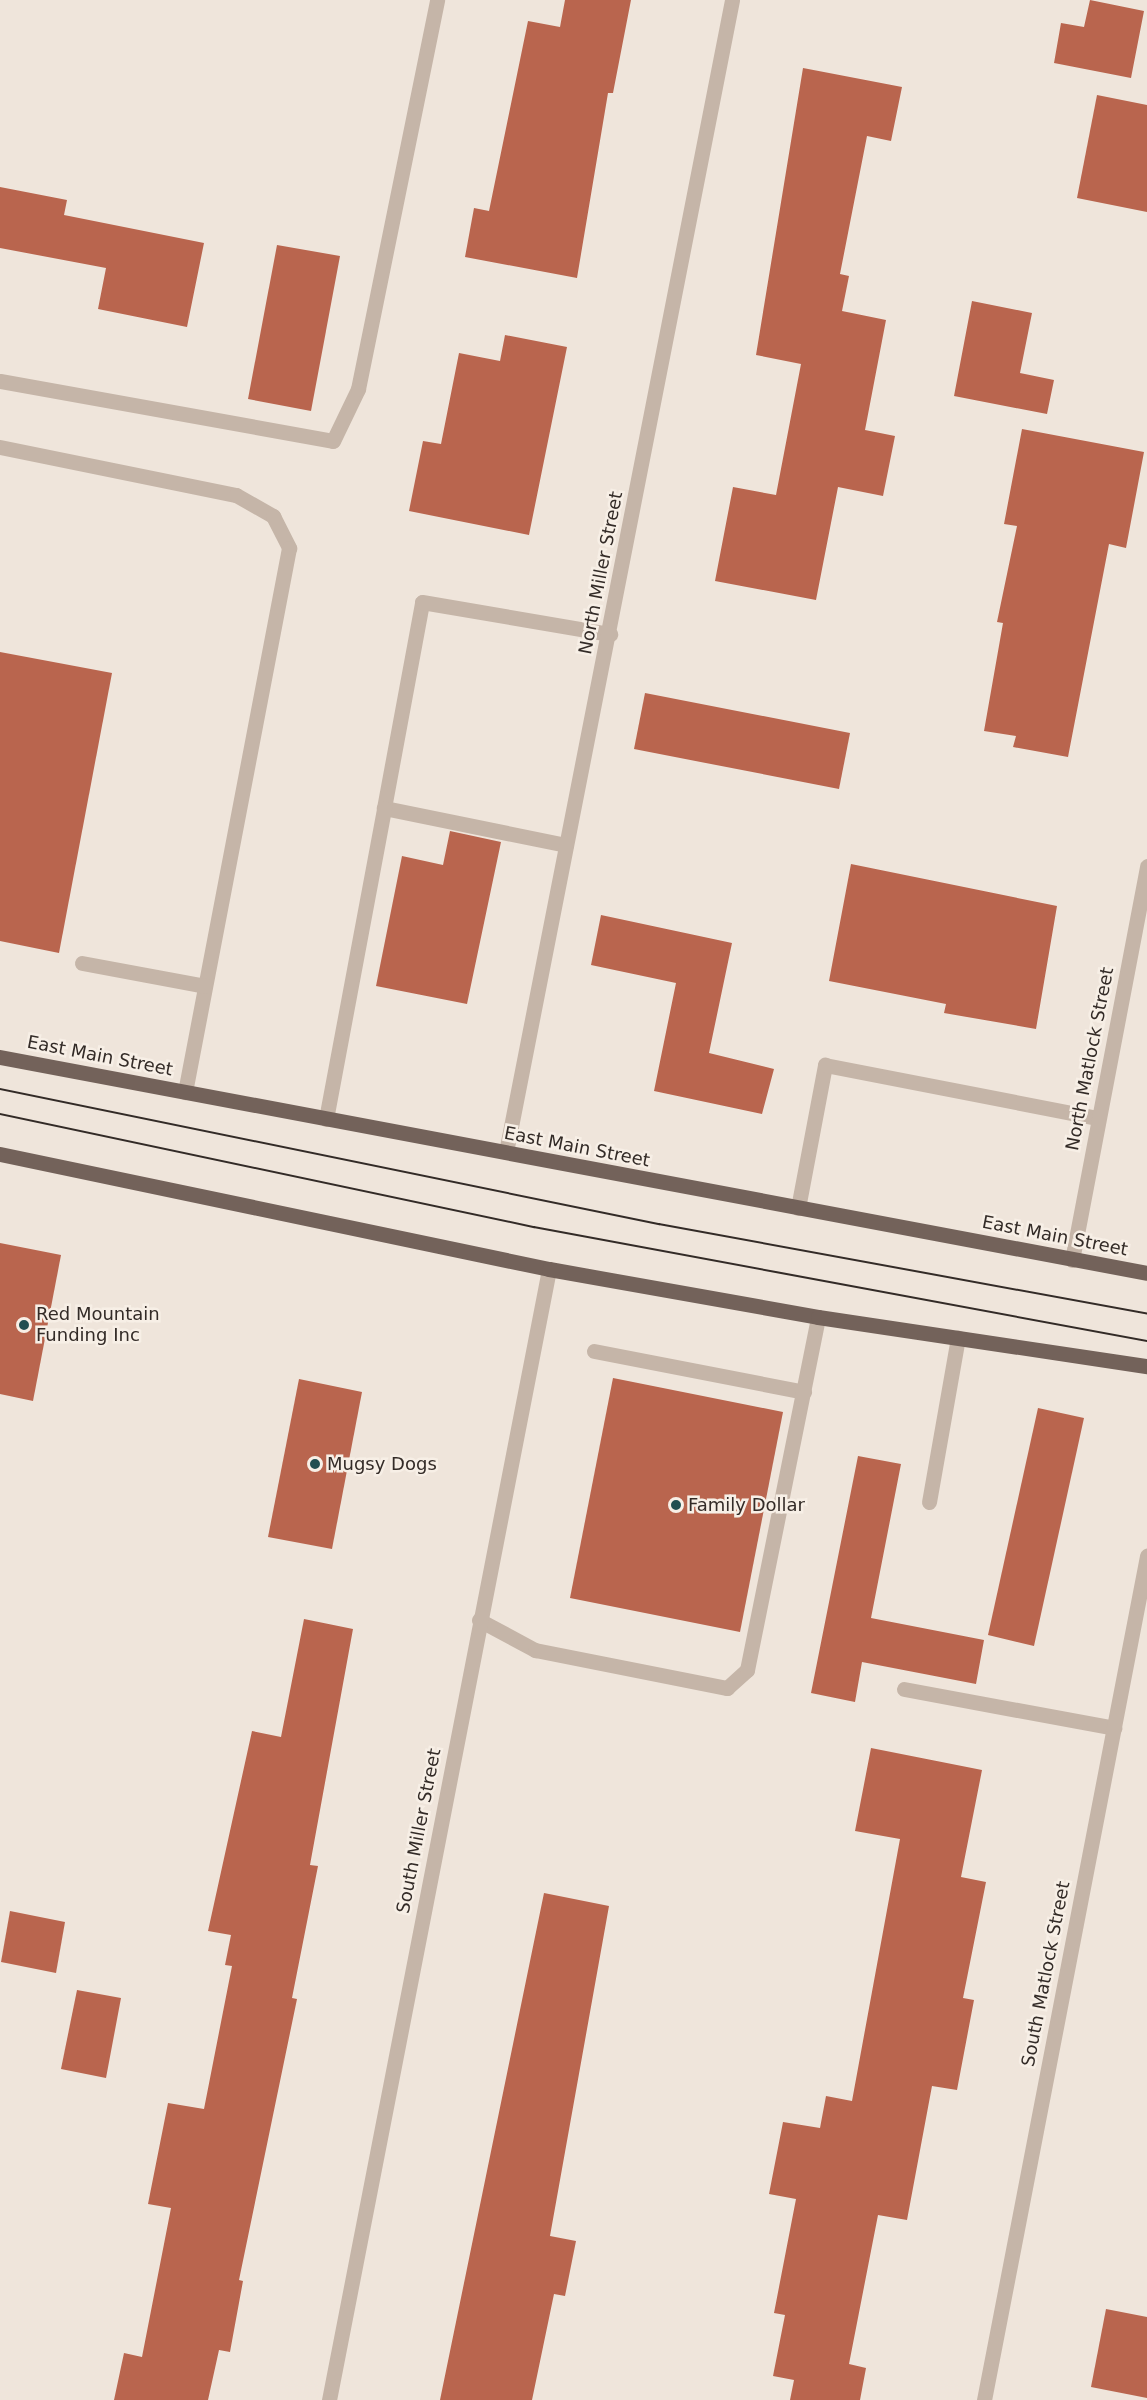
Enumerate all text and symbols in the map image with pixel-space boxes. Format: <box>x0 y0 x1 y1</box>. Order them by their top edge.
street label: North Miller Street <box>575 490 627 656</box>
street label: North Matlock Street <box>1062 965 1118 1153</box>
street label: East Main Street <box>25 1031 175 1081</box>
street label: East Main Street <box>502 1122 652 1172</box>
street label: East Main Street <box>980 1211 1130 1261</box>
place label: Red Mountain Funding Inc <box>36 1304 160 1346</box>
marker: Red Mountain Funding Inc <box>17 1318 31 1332</box>
place label: Mugsy Dogs <box>327 1453 437 1475</box>
marker: Mugsy Dogs <box>308 1457 322 1471</box>
place label: Family Dollar <box>688 1494 805 1516</box>
marker: Family Dollar <box>669 1498 683 1512</box>
street label: South Miller Street <box>392 1747 446 1915</box>
street label: South Matlock Street <box>1017 1879 1075 2069</box>

